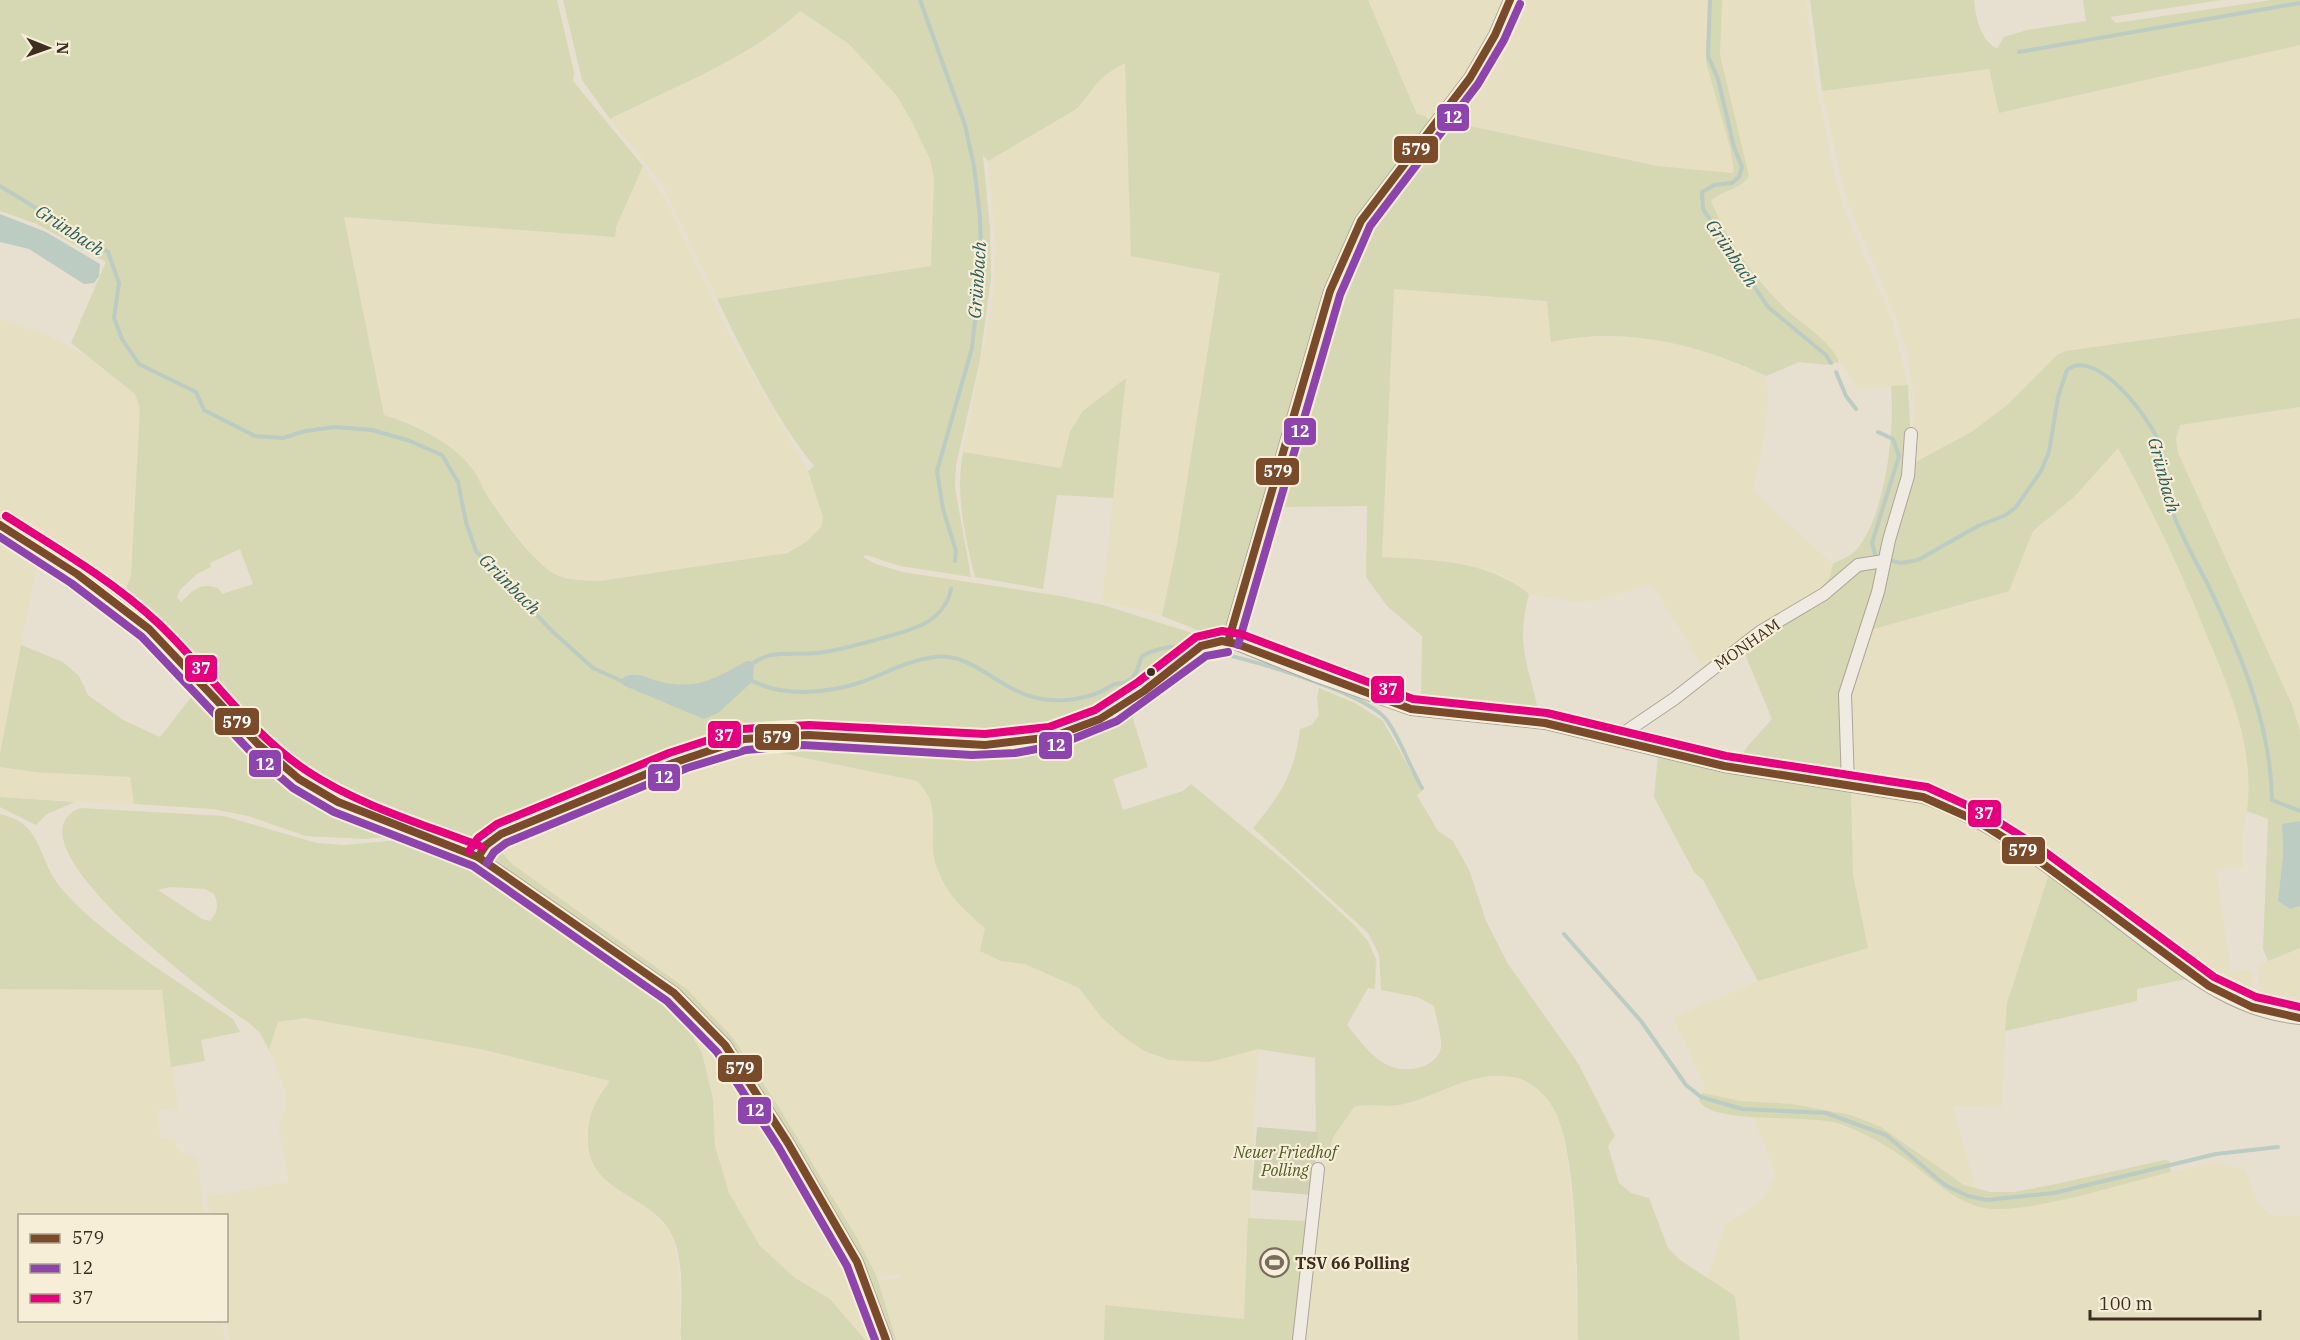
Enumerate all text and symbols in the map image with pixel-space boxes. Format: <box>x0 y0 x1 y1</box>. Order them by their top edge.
north arrow <box>18 18 78 78</box>
text: N <box>53 42 73 55</box>
line badge: 12 <box>1436 103 1470 132</box>
text: 12 <box>1443 107 1463 127</box>
line badge: 579 <box>1393 135 1439 164</box>
text: 579 <box>1402 139 1430 159</box>
water label: Grünbach <box>31 199 109 261</box>
water label: Grünbach <box>1701 215 1763 292</box>
water label: Grünbach <box>963 241 991 319</box>
line badge: 12 <box>1283 417 1317 446</box>
text: 12 <box>1290 421 1310 441</box>
water label: Grünbach <box>2143 435 2185 515</box>
line badge: 579 <box>1255 457 1300 486</box>
text: 579 <box>1264 461 1292 481</box>
water label: Grünbach <box>475 549 545 619</box>
street label: MONHAM <box>1710 614 1784 674</box>
line badge: 37 <box>184 654 218 683</box>
text: 37 <box>191 658 211 678</box>
unlabelled marker <box>1145 666 1157 678</box>
line badge: 37 <box>1370 675 1405 704</box>
text: 37 <box>1378 679 1398 699</box>
line badge: 579 <box>214 707 260 736</box>
text: 579 <box>223 712 251 732</box>
line badge: 37 <box>707 720 742 749</box>
line badge: 579 <box>754 723 800 751</box>
text: 37 <box>714 725 734 745</box>
text: 579 <box>763 727 791 747</box>
line badge: 12 <box>1038 731 1073 760</box>
text: 12 <box>1046 735 1066 755</box>
line badge: 12 <box>248 749 282 778</box>
text: 12 <box>255 754 275 774</box>
line badge: 12 <box>647 763 681 792</box>
text: 12 <box>654 767 674 787</box>
line badge: 37 <box>1967 799 2002 828</box>
text: 37 <box>1974 803 1994 823</box>
line badge: 579 <box>2001 836 2046 865</box>
text: 579 <box>2009 840 2037 860</box>
line badge: 579 <box>717 1054 763 1083</box>
text: 579 <box>726 1058 754 1078</box>
line badge: 12 <box>737 1096 772 1125</box>
text: 12 <box>745 1100 765 1120</box>
park label: Neuer Friedhof Polling <box>1233 1142 1340 1180</box>
legend <box>18 1214 228 1322</box>
text: 579 <box>72 1226 104 1249</box>
sports icon: TSV 66 Polling <box>1258 1247 1290 1279</box>
place label: TSV 66 Polling <box>1295 1253 1410 1273</box>
text: 12 <box>72 1256 94 1279</box>
scale bar <box>2090 1283 2260 1321</box>
text: 37 <box>72 1286 94 1309</box>
text: 100 m <box>2099 1292 2153 1315</box>

